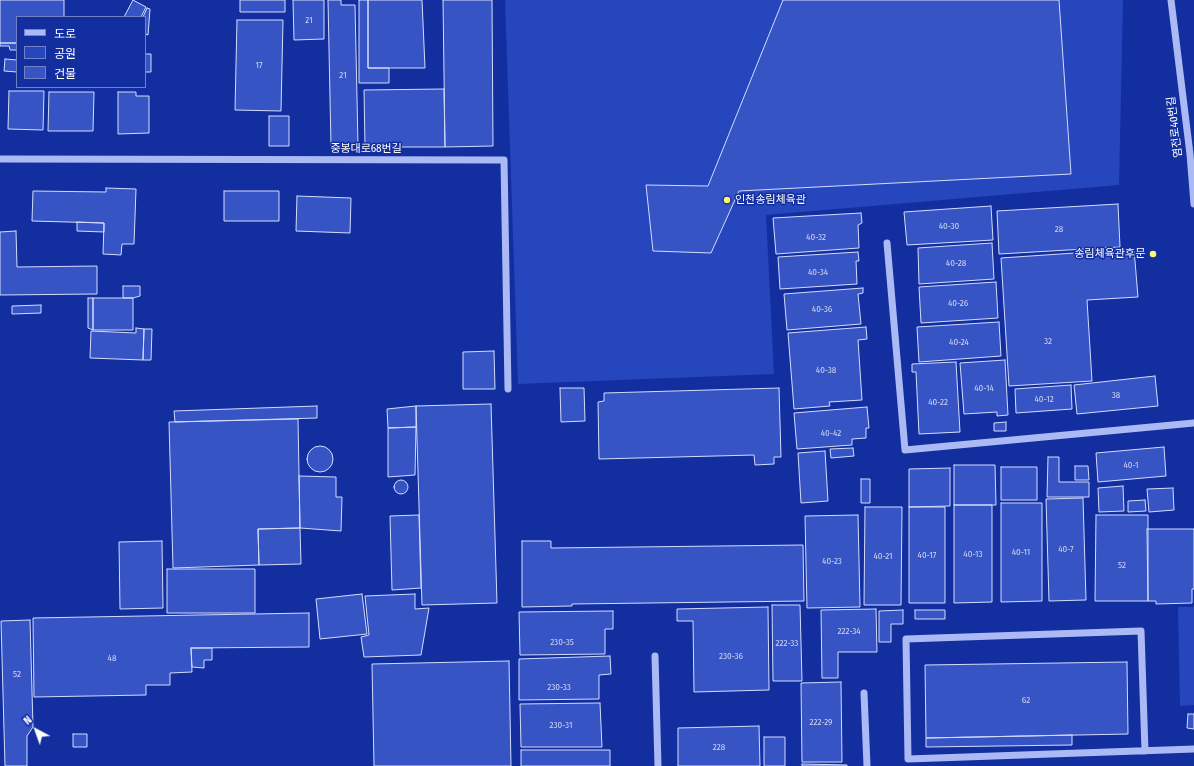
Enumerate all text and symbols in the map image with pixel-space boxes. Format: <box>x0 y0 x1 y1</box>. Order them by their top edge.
house number: 21 <box>305 15 313 25</box>
legend <box>16 16 146 88</box>
text: 도로 <box>54 27 76 41</box>
text: 공원 <box>54 47 76 61</box>
house number: 17 <box>255 60 263 70</box>
text: 건물 <box>54 67 76 81</box>
house number: 21 <box>339 70 347 80</box>
street label: 염전로40번길 <box>1165 96 1185 158</box>
street label: 중봉대로68번길 <box>330 142 402 156</box>
place label: 인천송림체육관 <box>735 193 806 207</box>
marker: 인천송림체육관 <box>722 195 732 205</box>
house number: 40-30 <box>939 221 959 231</box>
house number: 28 <box>1055 224 1063 234</box>
house number: 40-32 <box>806 232 826 242</box>
place label: 송림체육관후문 <box>1074 247 1145 261</box>
marker: 송림체육관후문 <box>1148 249 1158 259</box>
house number: 40-28 <box>946 258 966 268</box>
house number: 40-34 <box>808 267 828 277</box>
house number: 40-26 <box>948 298 968 308</box>
house number: 40-36 <box>812 304 832 314</box>
house number: 32 <box>1044 336 1052 346</box>
house number: 40-24 <box>949 337 969 347</box>
house number: 40-38 <box>816 365 836 375</box>
house number: 40-14 <box>974 383 994 393</box>
house number: 38 <box>1112 390 1120 400</box>
house number: 40-12 <box>1034 394 1054 404</box>
house number: 40-22 <box>928 397 948 407</box>
house number: 40-42 <box>821 428 841 438</box>
house number: 40-1 <box>1123 460 1139 470</box>
house number: 40-7 <box>1058 544 1074 554</box>
house number: 40-11 <box>1012 547 1030 557</box>
house number: 40-13 <box>963 549 983 559</box>
house number: 40-17 <box>918 550 936 560</box>
house number: 40-21 <box>873 551 893 561</box>
house number: 40-23 <box>822 556 842 566</box>
house number: 52 <box>1118 560 1126 570</box>
house number: 222-34 <box>837 626 861 636</box>
house number: 230-35 <box>550 637 574 647</box>
house number: 222-33 <box>776 638 798 648</box>
house number: 230-36 <box>719 651 743 661</box>
house number: 48 <box>108 653 116 663</box>
house number: 52 <box>13 669 21 679</box>
house number: 230-33 <box>547 682 571 692</box>
house number: 62 <box>1022 695 1030 705</box>
north arrow <box>16 710 56 750</box>
text: N <box>21 713 35 728</box>
house number: 222-29 <box>810 717 832 727</box>
house number: 230-31 <box>550 720 572 730</box>
house number: 228 <box>713 742 725 752</box>

